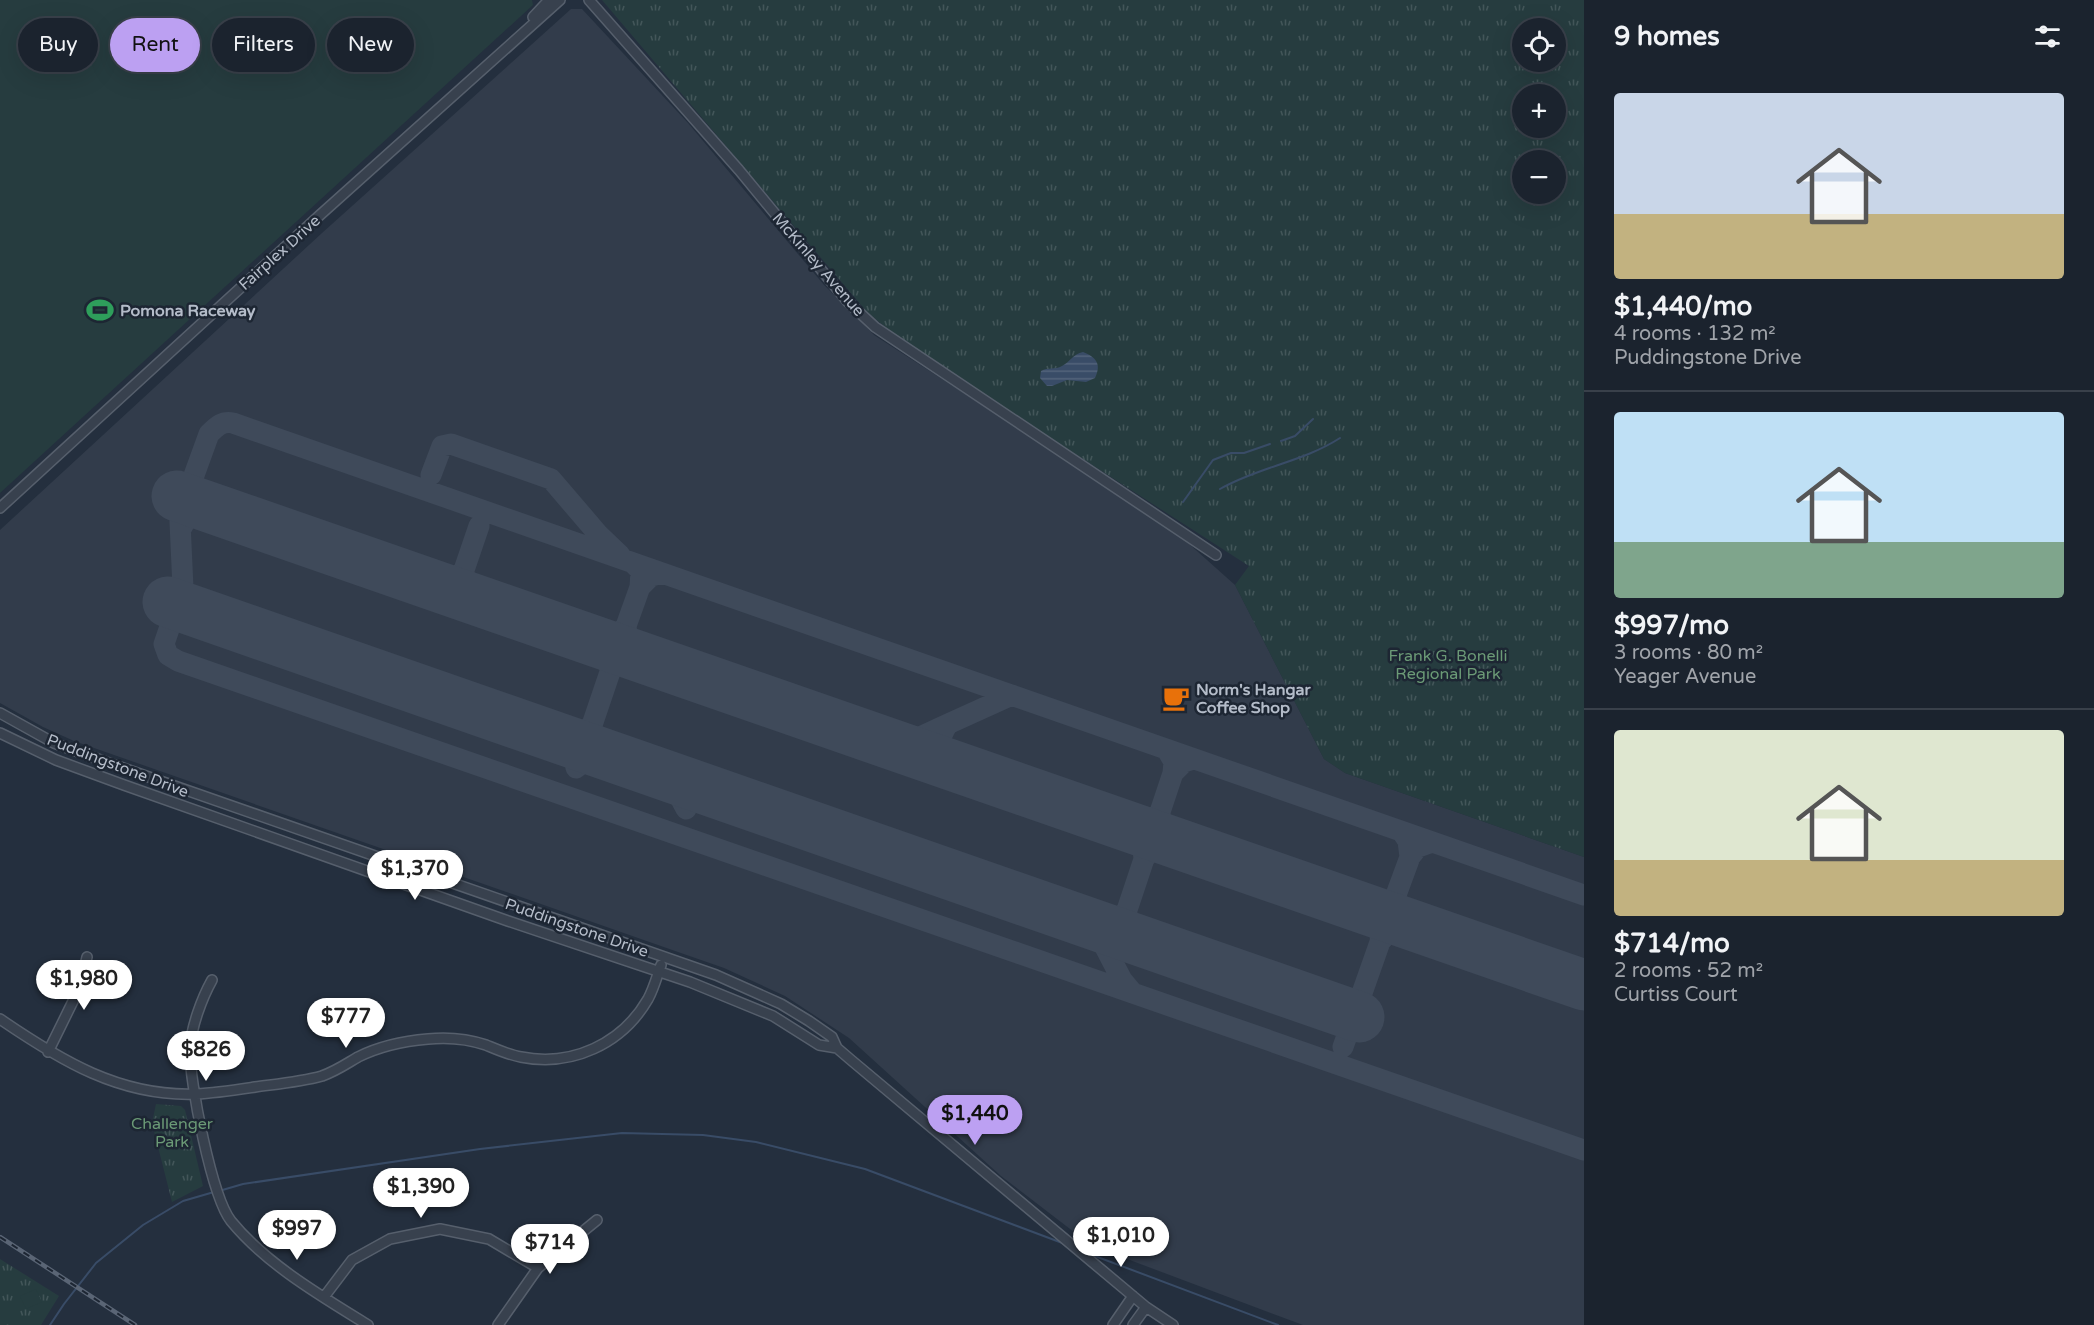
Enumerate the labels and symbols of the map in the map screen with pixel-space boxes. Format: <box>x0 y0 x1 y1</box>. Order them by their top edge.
street label: McKinley Avenue <box>768 209 869 321</box>
street label: Fairplex Drive <box>235 211 325 295</box>
sports icon: Pomona Raceway <box>85 295 115 325</box>
place label: Pomona Raceway <box>120 301 256 321</box>
park label: Frank G. Bonelli Regional Park <box>1389 646 1507 684</box>
place label: Norm's Hangar Coffee Shop <box>1196 680 1311 718</box>
cafe icon: Norm's Hangar Coffee Shop <box>1161 683 1191 713</box>
street label: Puddingstone Drive <box>44 730 191 802</box>
pin: $1,370 <box>366 850 464 901</box>
street label: Puddingstone Drive <box>502 894 651 962</box>
pin: $1,980 <box>35 960 133 1011</box>
pin: $777 <box>310 998 382 1049</box>
pin: $826 <box>170 1031 242 1082</box>
pin: $1,440 <box>926 1095 1024 1146</box>
park label: Challenger Park <box>131 1114 214 1152</box>
pin: $1,390 <box>372 1168 470 1219</box>
pin: $997 <box>261 1210 333 1261</box>
pin: $1,010 <box>1072 1217 1170 1268</box>
pin: $714 <box>514 1224 586 1275</box>

